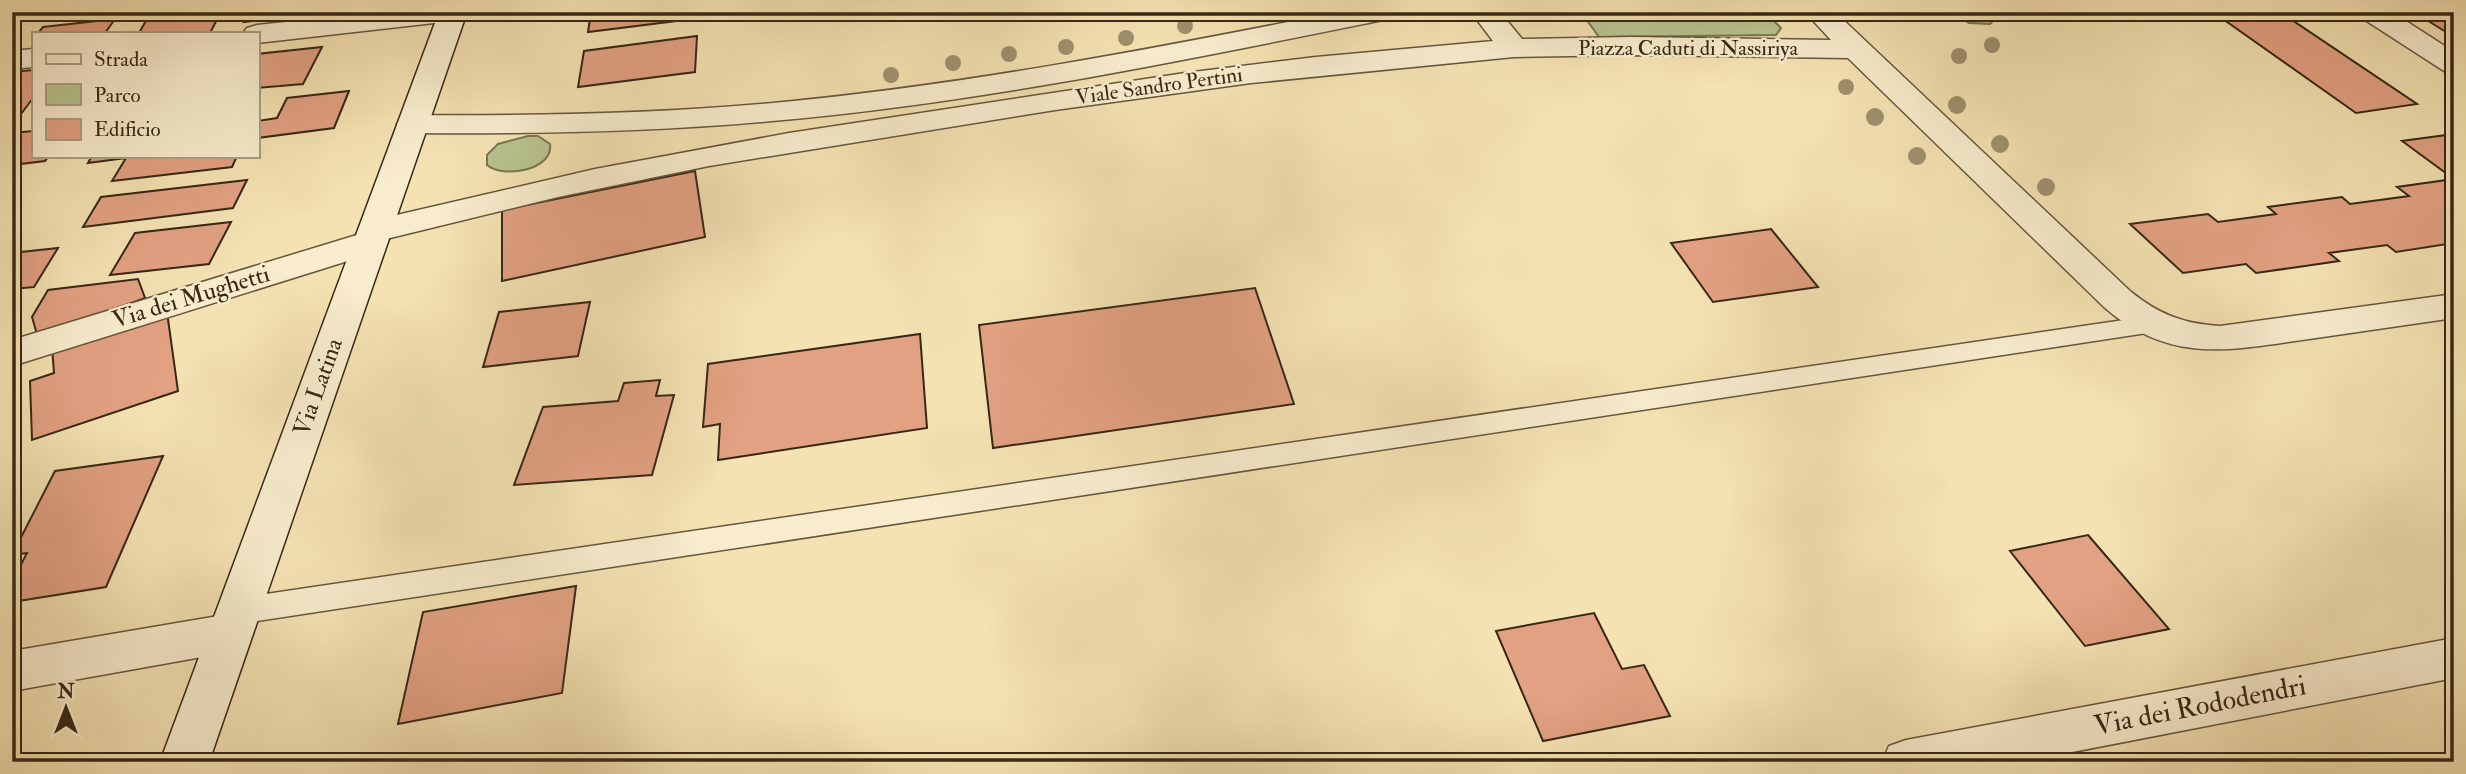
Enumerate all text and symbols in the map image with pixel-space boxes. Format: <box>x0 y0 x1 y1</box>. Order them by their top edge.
legend <box>32 32 259 158</box>
street label: Piazza Caduti di Nassiriya <box>1578 35 1798 62</box>
text: Strada <box>94 46 148 73</box>
street label: Viale Sandro Pertini <box>1074 61 1245 111</box>
text: Parco <box>94 82 141 109</box>
text: Edificio <box>94 116 161 143</box>
street label: Via dei Mughetti <box>108 258 274 336</box>
street label: Via Latina <box>286 333 350 440</box>
street label: Via dei Rododendri <box>2091 668 2309 744</box>
north arrow <box>32 672 102 742</box>
text: N <box>56 680 75 704</box>

